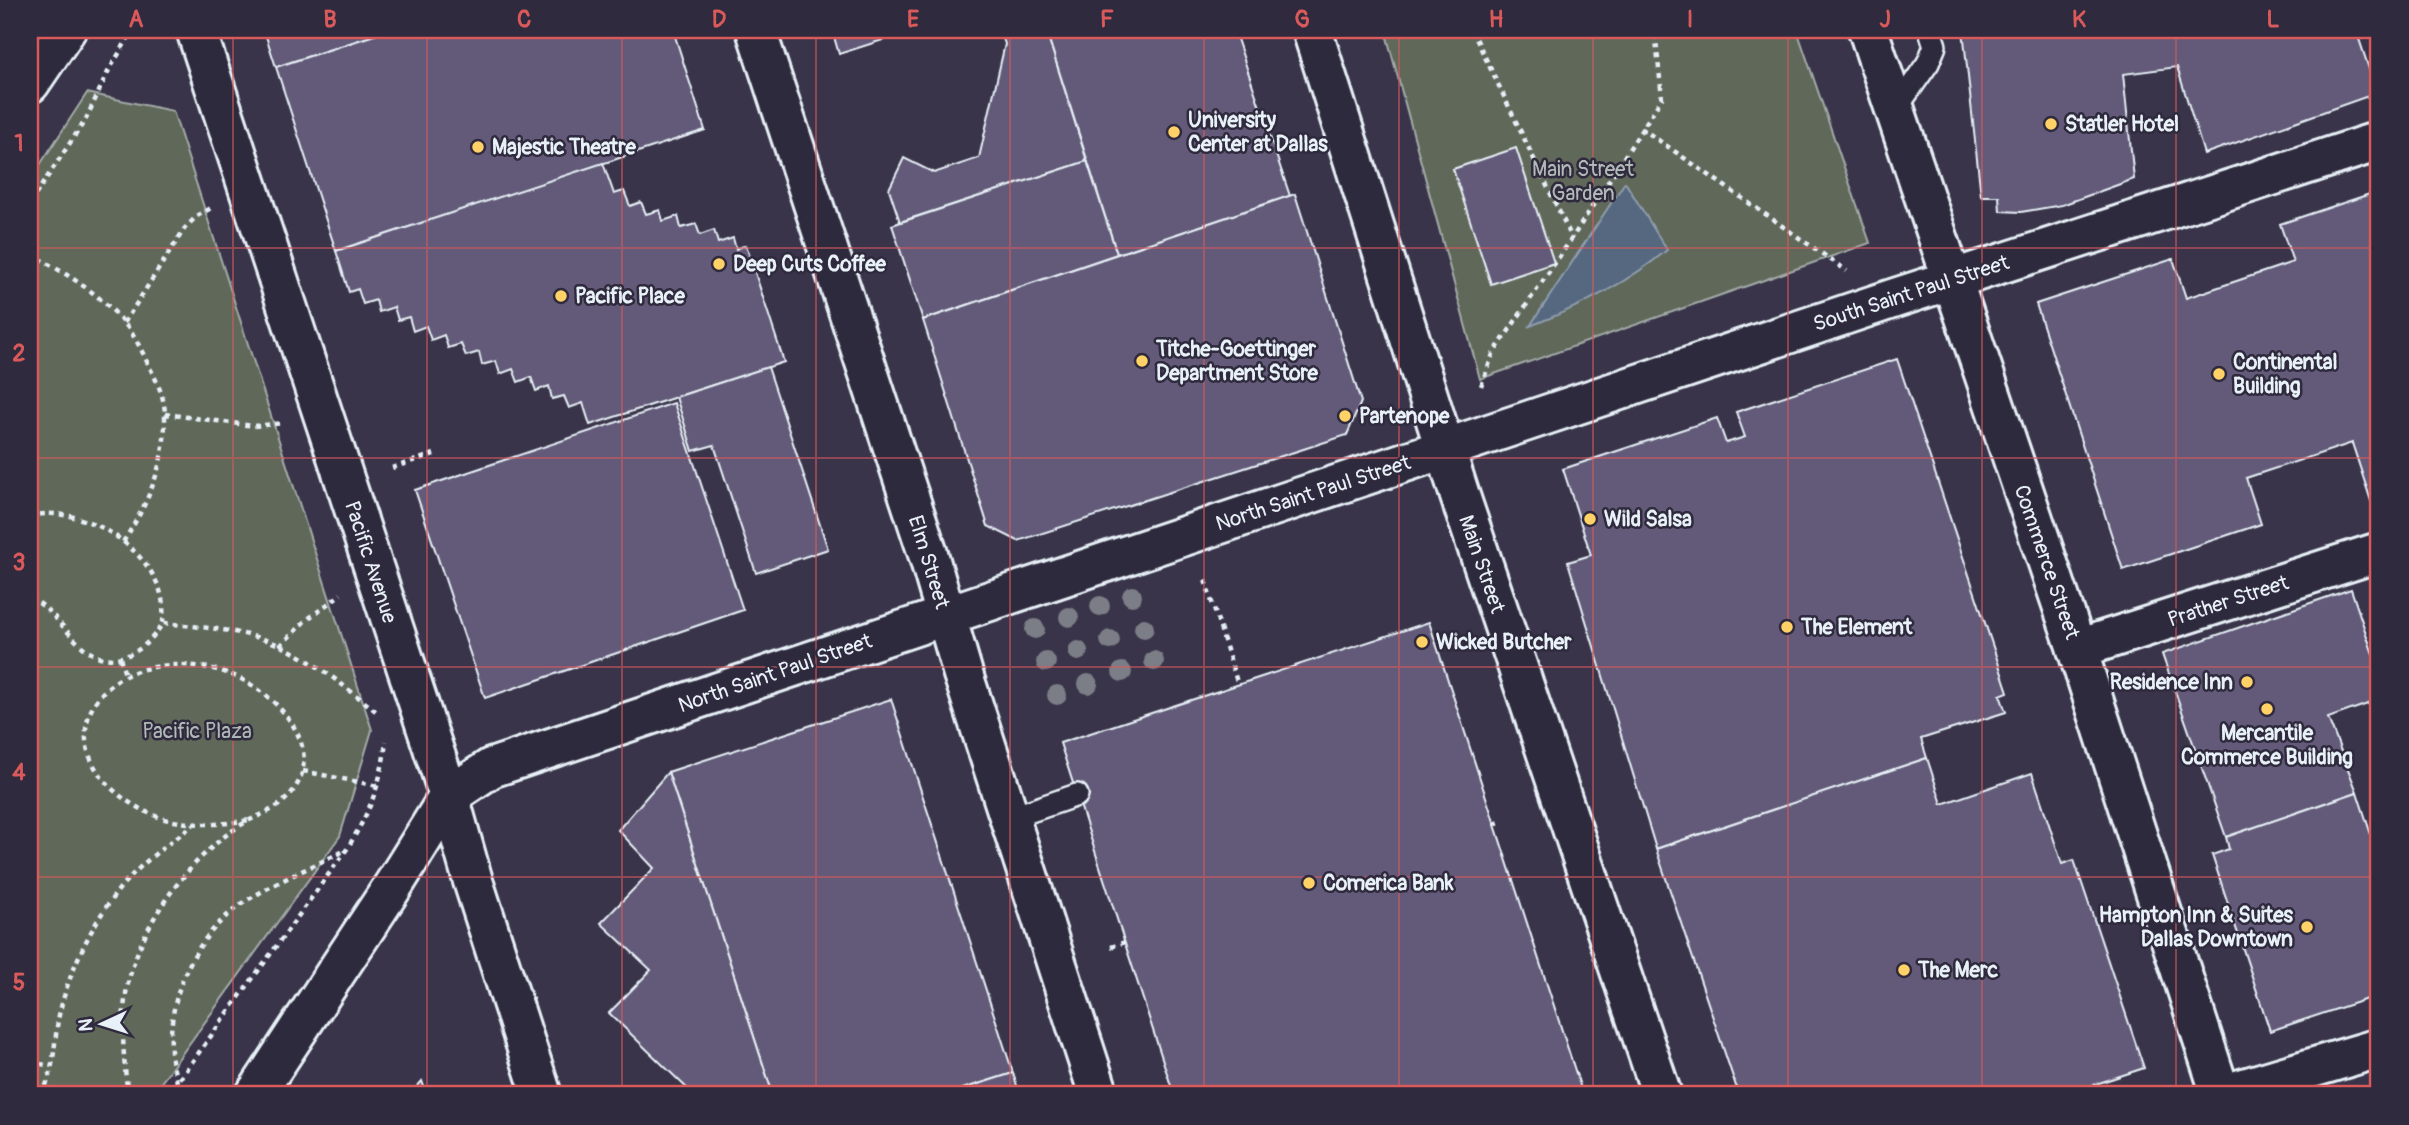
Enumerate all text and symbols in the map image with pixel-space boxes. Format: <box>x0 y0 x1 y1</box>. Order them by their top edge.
text: A <box>129 5 144 34</box>
text: B <box>323 5 337 34</box>
text: C <box>517 5 531 34</box>
text: D <box>712 5 726 34</box>
text: E <box>907 5 919 34</box>
text: F <box>1100 5 1114 34</box>
text: G <box>1294 5 1310 34</box>
text: H <box>1489 5 1503 34</box>
text: I <box>1687 5 1693 34</box>
text: J <box>1879 5 1891 34</box>
text: K <box>2072 5 2086 34</box>
text: L <box>2267 5 2280 34</box>
place label: University Center at Dallas <box>1188 107 1328 158</box>
place label: Statler Hotel <box>2065 111 2179 138</box>
marker: Statler Hotel <box>2043 116 2059 132</box>
marker: University Center at Dallas <box>1166 124 1182 140</box>
text: 1 <box>15 129 24 158</box>
place label: Majestic Theatre <box>492 134 636 161</box>
marker: Majestic Theatre <box>470 139 486 155</box>
park label: Main Street Garden <box>1532 156 1634 207</box>
street label: South Saint Paul Street <box>1810 249 2013 338</box>
place label: Deep Cuts Coffee <box>733 251 887 278</box>
marker: Deep Cuts Coffee <box>711 256 727 272</box>
place label: Pacific Place <box>575 283 685 310</box>
marker: Pacific Place <box>553 288 569 304</box>
place label: Titche-Goettinger Department Store <box>1155 336 1318 387</box>
text: 2 <box>13 339 26 368</box>
place label: Continental Building <box>2233 349 2337 400</box>
marker: Titche-Goettinger Department Store <box>1134 353 1150 369</box>
marker: Continental Building <box>2211 366 2227 382</box>
place label: Partenope <box>1359 403 1450 430</box>
marker: Partenope <box>1337 408 1353 424</box>
street label: North Saint Paul Street <box>1212 449 1414 538</box>
street label: Commerce Street <box>2008 482 2086 643</box>
street label: Pacific Avenue <box>338 498 403 627</box>
place label: Wild Salsa <box>1604 506 1692 533</box>
marker: Wild Salsa <box>1582 511 1598 527</box>
street label: Elm Street <box>902 512 956 613</box>
street label: Main Street <box>1452 512 1511 617</box>
text: 3 <box>13 548 25 577</box>
street label: Prather Street <box>2164 569 2292 634</box>
place label: The Element <box>1800 614 1913 641</box>
marker: The Element <box>1779 619 1795 635</box>
street label: North Saint Paul Street <box>675 627 876 719</box>
place label: Wicked Butcher <box>1436 629 1572 656</box>
marker: Wicked Butcher <box>1414 634 1430 650</box>
place label: Residence Inn <box>2110 669 2233 696</box>
marker: Residence Inn <box>2239 674 2255 690</box>
marker: Mercantile Commerce Building <box>2259 701 2275 717</box>
park label: Pacific Plaza <box>142 718 252 745</box>
place label: Mercantile Commerce Building <box>2181 720 2353 771</box>
text: 4 <box>12 758 26 787</box>
place label: Comerica Bank <box>1323 870 1454 897</box>
marker: Comerica Bank <box>1301 875 1317 891</box>
place label: Hampton Inn & Suites Dallas Downtown <box>2099 902 2294 953</box>
marker: Hampton Inn & Suites Dallas Downtown <box>2299 919 2315 935</box>
place label: The Merc <box>1917 957 1998 984</box>
marker: The Merc <box>1896 962 1912 978</box>
text: 5 <box>13 968 25 997</box>
north arrow <box>66 988 136 1058</box>
text: N <box>74 1018 98 1032</box>

